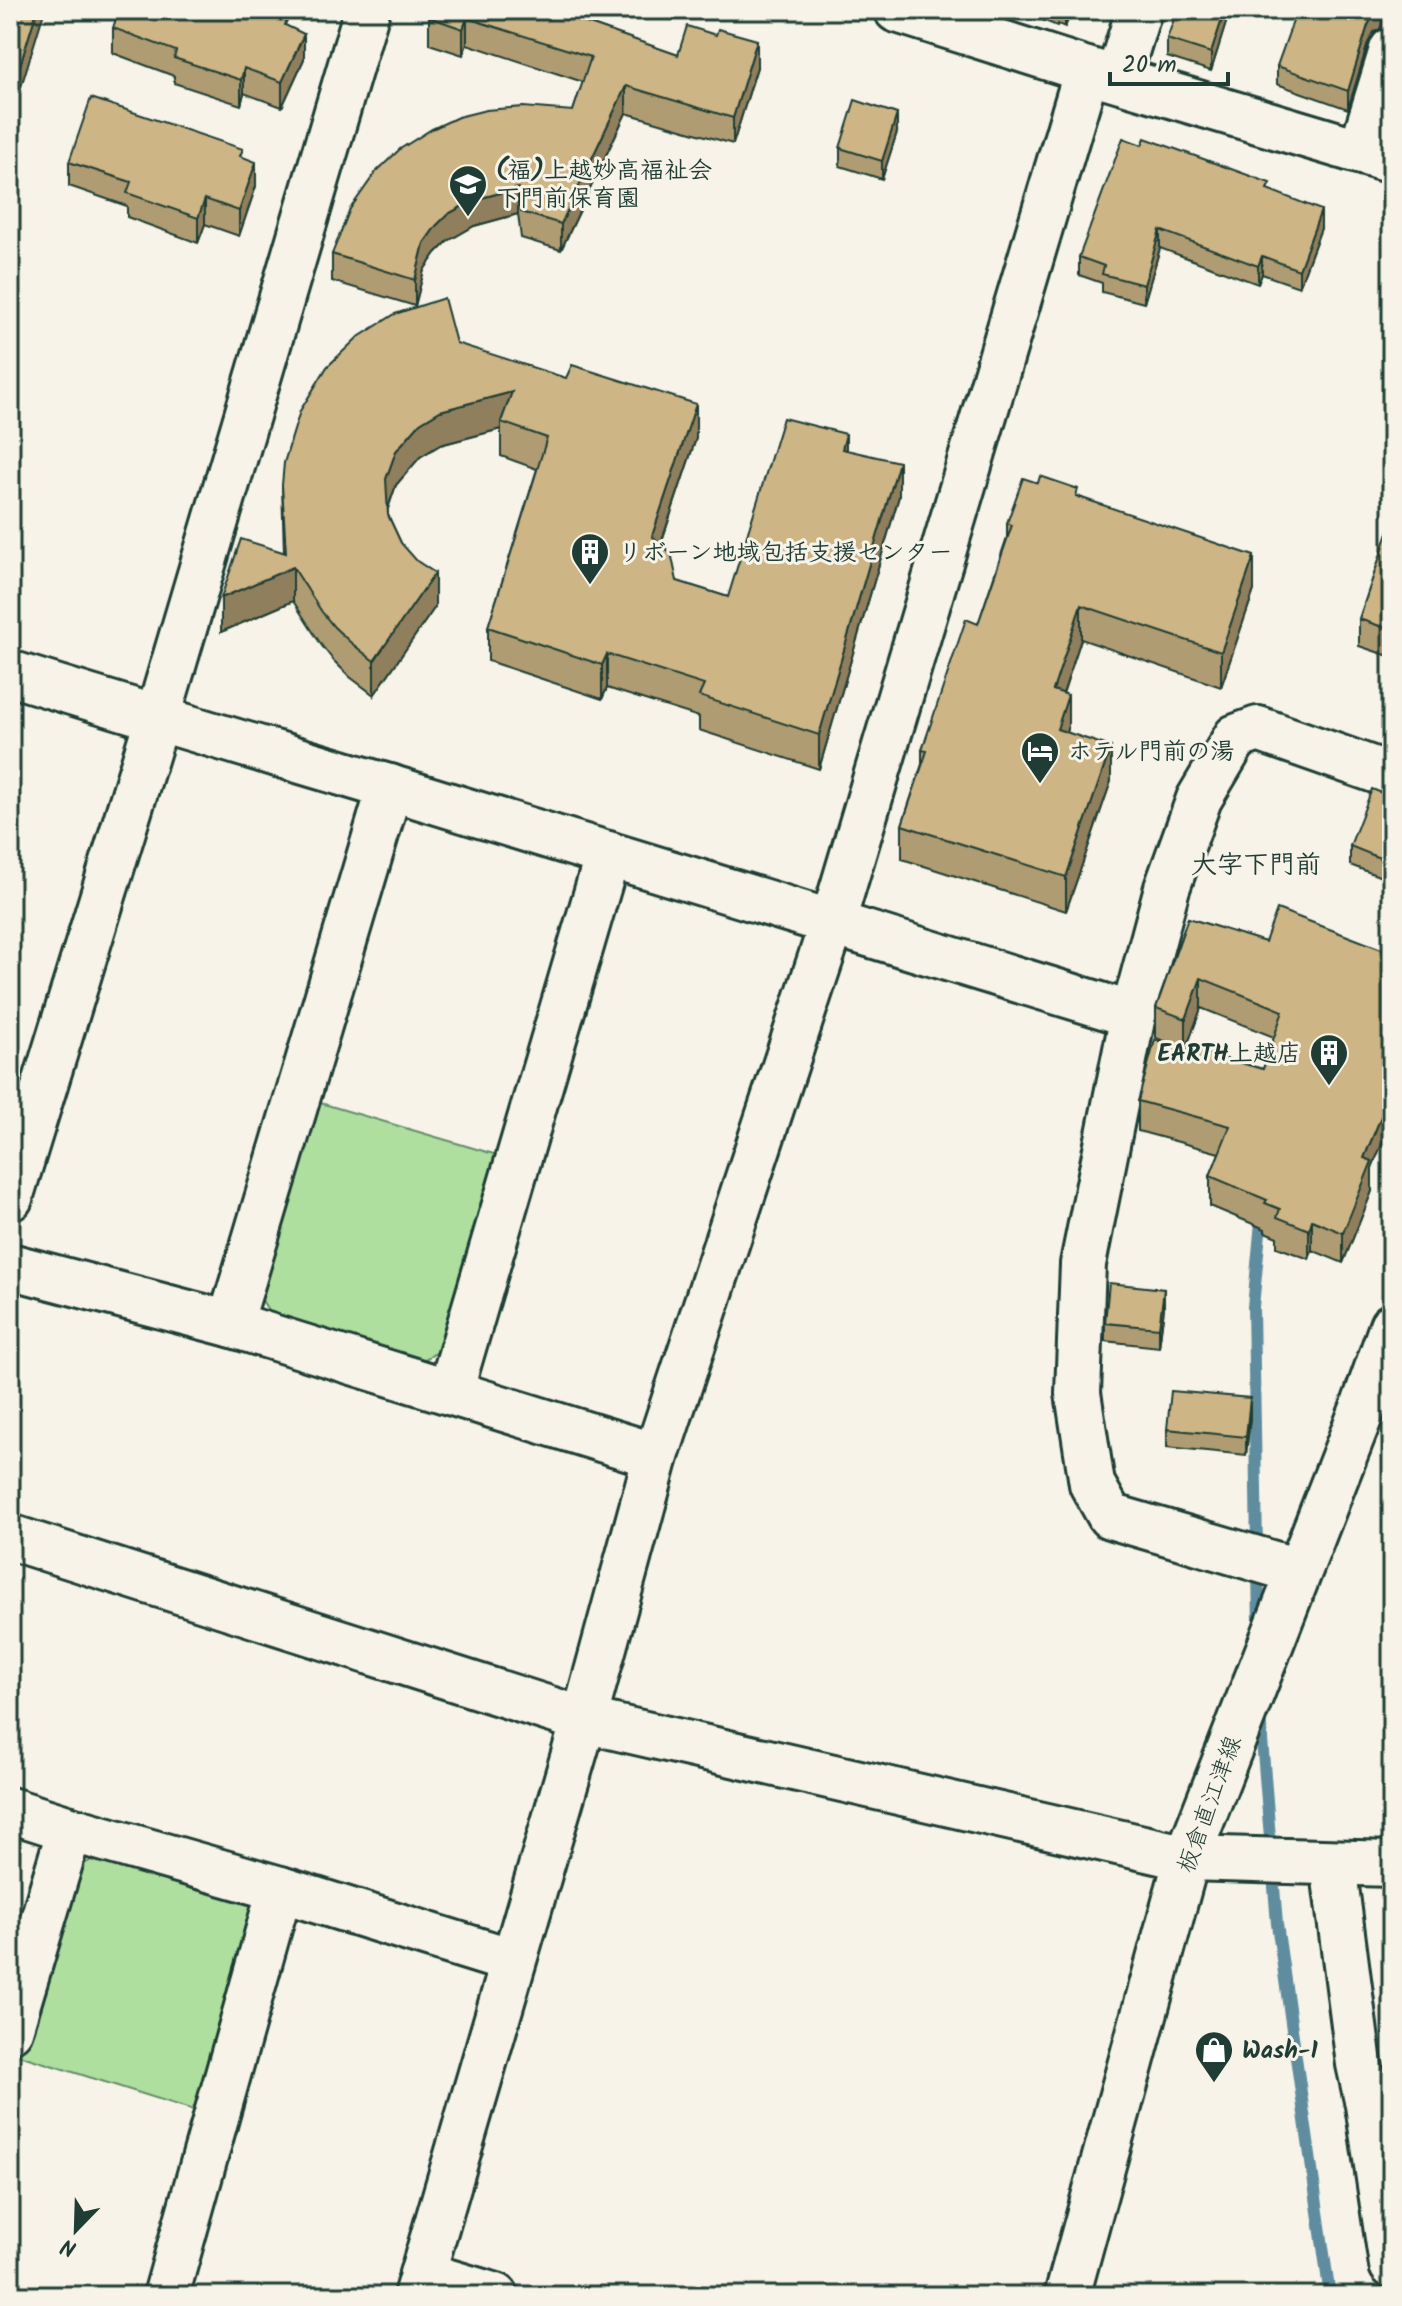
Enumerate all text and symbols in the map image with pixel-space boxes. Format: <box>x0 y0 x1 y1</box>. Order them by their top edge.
scale bar <box>1110 36 1228 86</box>
text: 20 m <box>1122 46 1177 85</box>
place label: (福)上越妙高福祉会 下門前保育園 <box>496 152 712 219</box>
school or university icon: (福)上越妙高福祉会 下門前保育園 <box>447 163 489 218</box>
building icon: リボーン地域包括支援センター <box>569 531 611 586</box>
place label: リボーン地域包括支援センター <box>618 534 953 573</box>
hotel icon: ホテル門前の湯 <box>1019 730 1061 785</box>
place label: ホテル門前の湯 <box>1068 733 1235 772</box>
district label: 大字下門前 <box>1191 845 1321 887</box>
building icon: EARTH上越店 <box>1308 1032 1350 1087</box>
place label: EARTH上越店 <box>1158 1035 1301 1074</box>
street label: 板倉直江津線 <box>1167 1730 1253 1879</box>
shop icon: Wash-1 <box>1193 2029 1235 2084</box>
place label: Wash-1 <box>1242 2032 1319 2071</box>
north arrow <box>36 2190 116 2270</box>
text: N <box>56 2227 82 2265</box>

